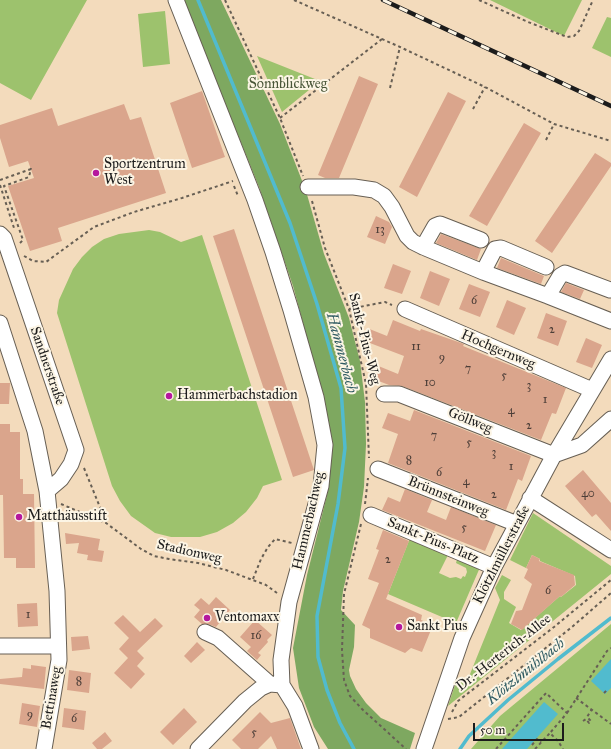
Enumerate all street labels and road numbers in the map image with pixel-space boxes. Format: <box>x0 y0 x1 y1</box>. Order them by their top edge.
street label: Sankt-Pius-Weg <box>344 291 384 387</box>
street label: Sandnerstraße <box>26 325 68 407</box>
street label: Hochgernweg <box>458 327 538 373</box>
street label: Göllweg <box>445 405 495 437</box>
street label: Hammerbachweg <box>290 470 328 572</box>
street label: Brünnsteinweg <box>405 473 491 521</box>
street label: Klötzlmüllerstraße <box>470 503 534 607</box>
street label: Sankt-Pius-Platz <box>385 514 481 568</box>
street label: Stadionweg <box>155 536 223 568</box>
street label: Dr.-Herterich-Allee <box>453 611 555 695</box>
street label: Bettinaweg <box>38 665 66 731</box>

